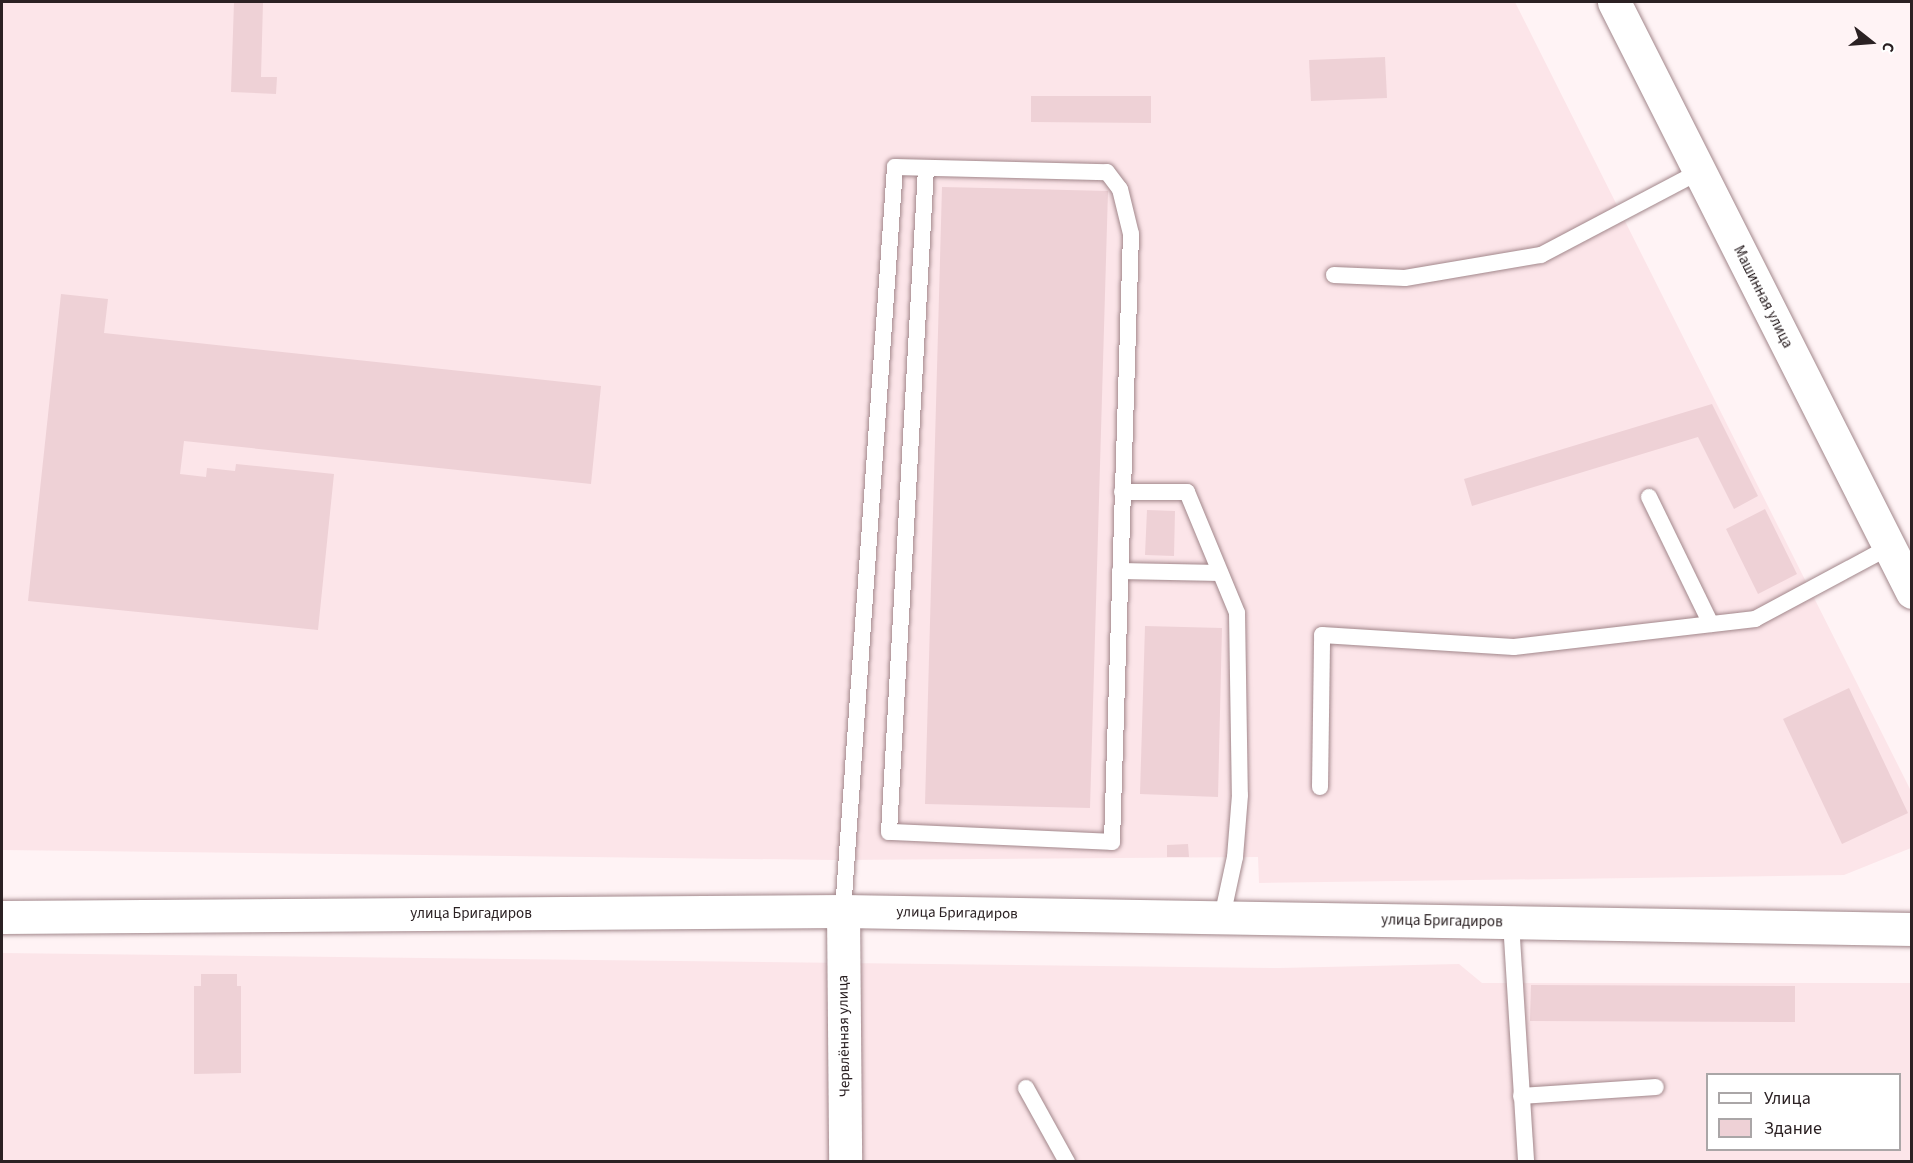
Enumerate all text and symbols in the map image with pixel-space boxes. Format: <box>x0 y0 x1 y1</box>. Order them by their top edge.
north arrow <box>1841 12 1901 72</box>
text: С <box>1876 40 1900 55</box>
street label: Машинная улица <box>1729 243 1797 351</box>
street label: улица Бригадиров <box>896 903 1018 923</box>
street label: улица Бригадиров <box>410 905 532 923</box>
street label: улица Бригадиров <box>1381 911 1503 931</box>
street label: Червлённая улица <box>834 975 854 1097</box>
legend <box>1706 1073 1901 1151</box>
text: Улица <box>1764 1086 1811 1111</box>
text: Здание <box>1764 1116 1822 1141</box>

